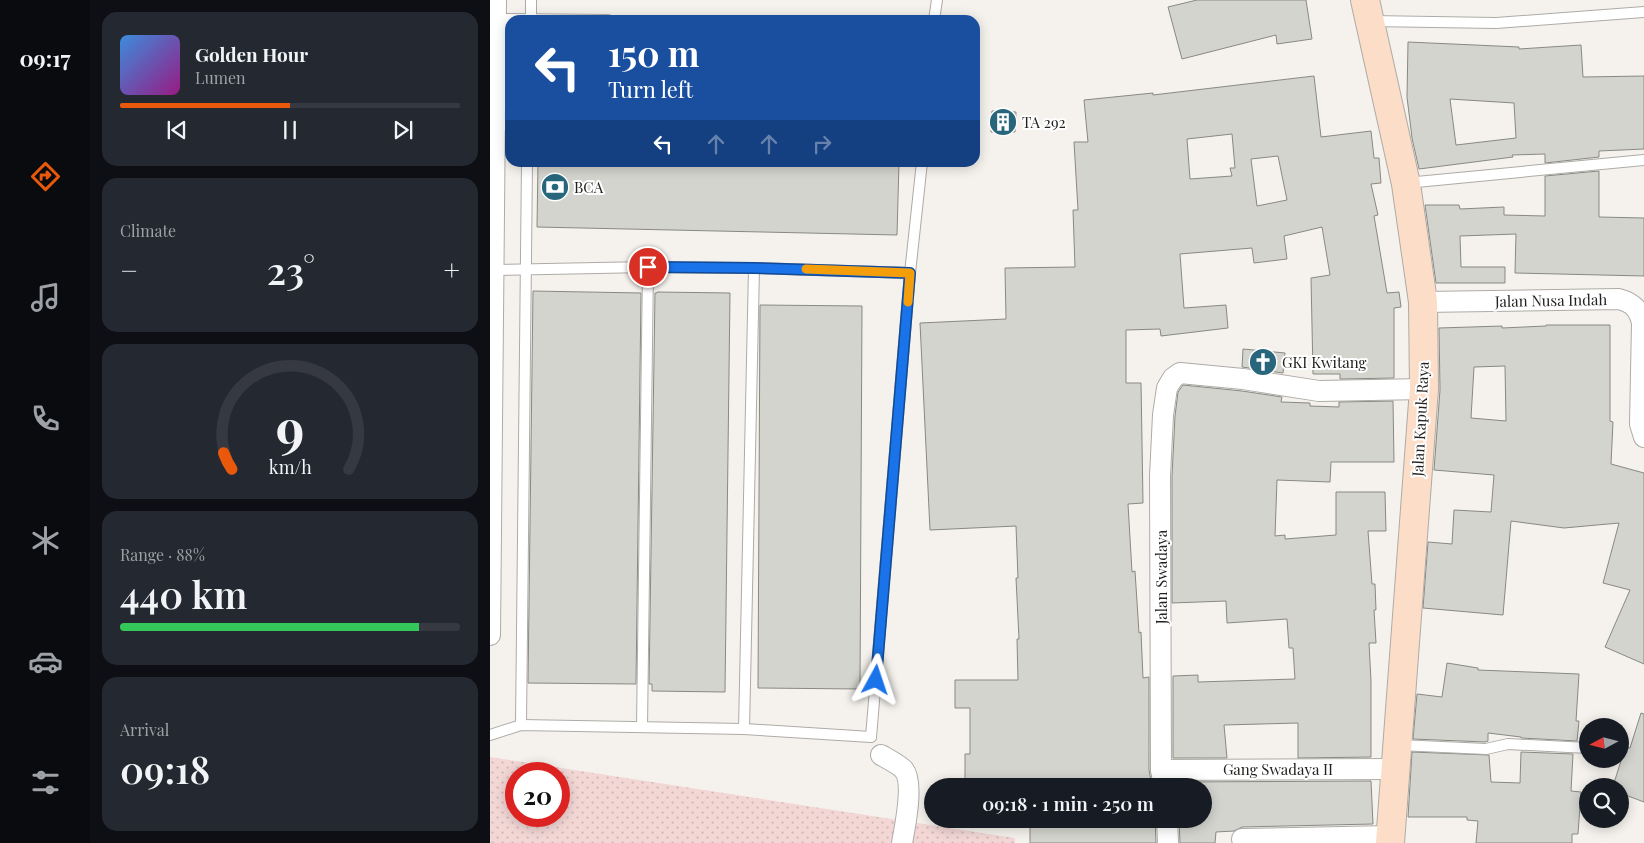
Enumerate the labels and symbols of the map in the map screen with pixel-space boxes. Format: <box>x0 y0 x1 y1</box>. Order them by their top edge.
building icon: TA 292 <box>988 107 1018 137</box>
place label: TA 292 <box>1022 112 1066 132</box>
bank icon: BCA <box>540 172 570 202</box>
place label: BCA <box>574 177 604 197</box>
pin <box>627 246 669 288</box>
street label: Jalan Nusa Indah <box>1494 289 1608 311</box>
church icon: GKI Kwitang <box>1248 347 1278 377</box>
place label: GKI Kwitang <box>1282 352 1367 372</box>
street label: Jalan Kapuk Raya <box>1407 361 1433 478</box>
street label: Jalan Swadaya <box>1151 529 1171 625</box>
position arrow <box>849 653 901 705</box>
north arrow <box>1579 718 1629 768</box>
street label: Gang Swadaya II <box>1223 759 1333 779</box>
speed limit sign: 20 <box>505 762 570 827</box>

